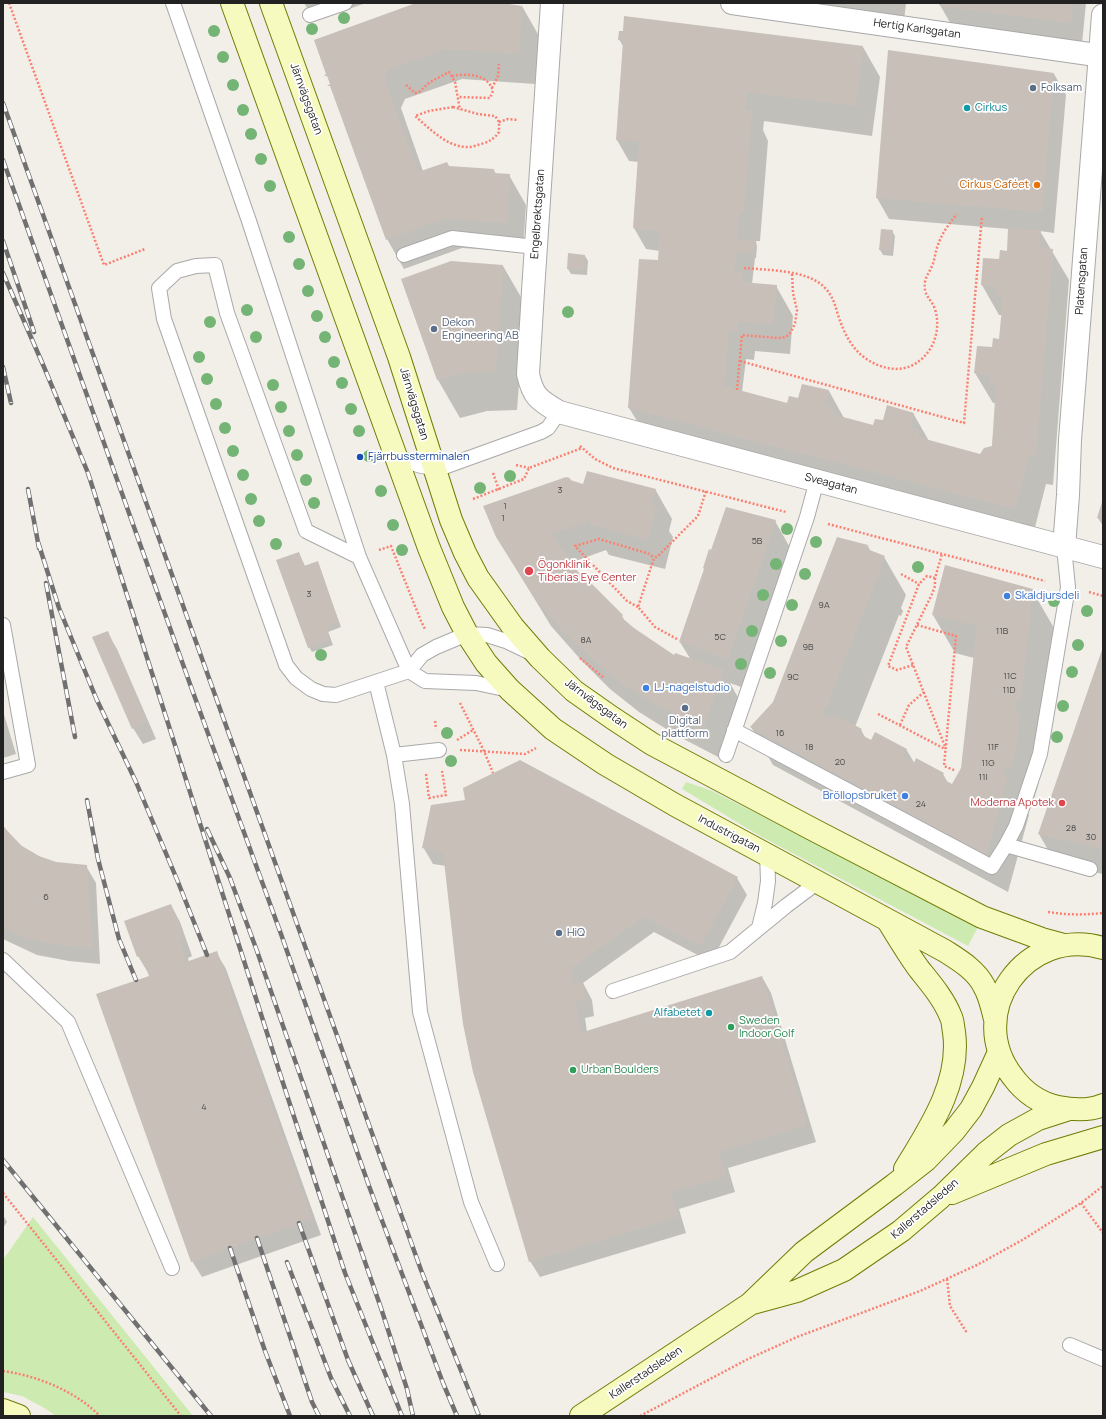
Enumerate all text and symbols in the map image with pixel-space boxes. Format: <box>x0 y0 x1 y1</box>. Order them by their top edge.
street label: Hertig Karlsgatan <box>872 16 962 42</box>
street label: Järnvägsgatan <box>287 61 325 137</box>
place label: Folksam <box>1041 81 1082 95</box>
marker: Folksam <box>1028 83 1038 93</box>
place label: Cirkus <box>975 101 1007 115</box>
marker: Cirkus <box>962 103 972 113</box>
street label: Engelbrektsgatan <box>528 168 548 260</box>
place label: Cirkus Caféet <box>959 178 1029 192</box>
marker: Cirkus Caféet <box>1032 180 1042 190</box>
street label: Platensgatan <box>1073 247 1091 315</box>
place label: Dekon Engineering AB <box>442 316 519 342</box>
marker: Dekon Engineering AB <box>429 324 439 334</box>
street label: Järnvägsgatan <box>397 366 431 442</box>
place label: Fjärrbussterminalen <box>368 450 469 464</box>
marker: Fjärrbussterminalen <box>355 452 365 462</box>
street label: Sveagatan <box>803 471 859 497</box>
house number: 3 <box>558 485 562 495</box>
house number: 1 <box>503 501 507 511</box>
house number: 1 <box>501 513 505 523</box>
house number: 5B <box>752 536 762 546</box>
place label: Ögonklinik Tiberias Eye Center <box>538 558 636 584</box>
marker: Ögonklinik Tiberias Eye Center <box>523 565 535 577</box>
house number: 3 <box>307 589 311 599</box>
place label: Skaldjursdeli <box>1015 589 1079 603</box>
marker: Skaldjursdeli <box>1002 591 1012 601</box>
house number: 9A <box>818 600 830 610</box>
house number: 11B <box>996 626 1008 636</box>
house number: 5C <box>714 632 726 642</box>
house number: 8A <box>581 635 591 645</box>
house number: 9B <box>802 642 814 652</box>
house number: 11C <box>1003 671 1017 681</box>
house number: 9C <box>787 672 799 682</box>
street label: Järnvägsgatan <box>562 676 630 732</box>
place label: LJ-nagelstudio <box>654 681 730 695</box>
marker: LJ-nagelstudio <box>641 683 651 693</box>
house number: 11D <box>1002 685 1016 695</box>
marker: Digital plattform <box>680 703 690 713</box>
place label: Digital plattform <box>662 714 708 740</box>
house number: 16 <box>775 728 785 738</box>
house number: 18 <box>805 742 813 752</box>
house number: 11F <box>987 742 999 752</box>
house number: 20 <box>835 757 845 767</box>
house number: 11G <box>981 758 995 768</box>
house number: 11I <box>978 772 988 782</box>
place label: Bröllopsbruket <box>823 789 897 803</box>
marker: Bröllopsbruket <box>900 791 910 801</box>
place label: Moderna Apotek <box>970 796 1054 810</box>
marker: Moderna Apotek <box>1057 798 1067 808</box>
house number: 24 <box>916 799 926 809</box>
street label: Industrigatan <box>696 812 762 856</box>
house number: 28 <box>1066 823 1076 833</box>
house number: 30 <box>1086 832 1096 842</box>
house number: 6 <box>43 892 49 902</box>
place label: HiQ <box>567 926 585 940</box>
marker: HiQ <box>554 928 564 938</box>
place label: Alfabetet <box>654 1006 701 1020</box>
marker: Alfabetet <box>704 1008 714 1018</box>
place label: Sweden Indoor Golf <box>739 1014 794 1040</box>
marker: Sweden Indoor Golf <box>726 1022 736 1032</box>
place label: Urban Boulders <box>581 1063 659 1077</box>
marker: Urban Boulders <box>568 1065 578 1075</box>
house number: 4 <box>201 1102 207 1112</box>
street label: Kallerstadsleden <box>889 1176 961 1242</box>
street label: Kallerstadsleden <box>607 1344 685 1402</box>

